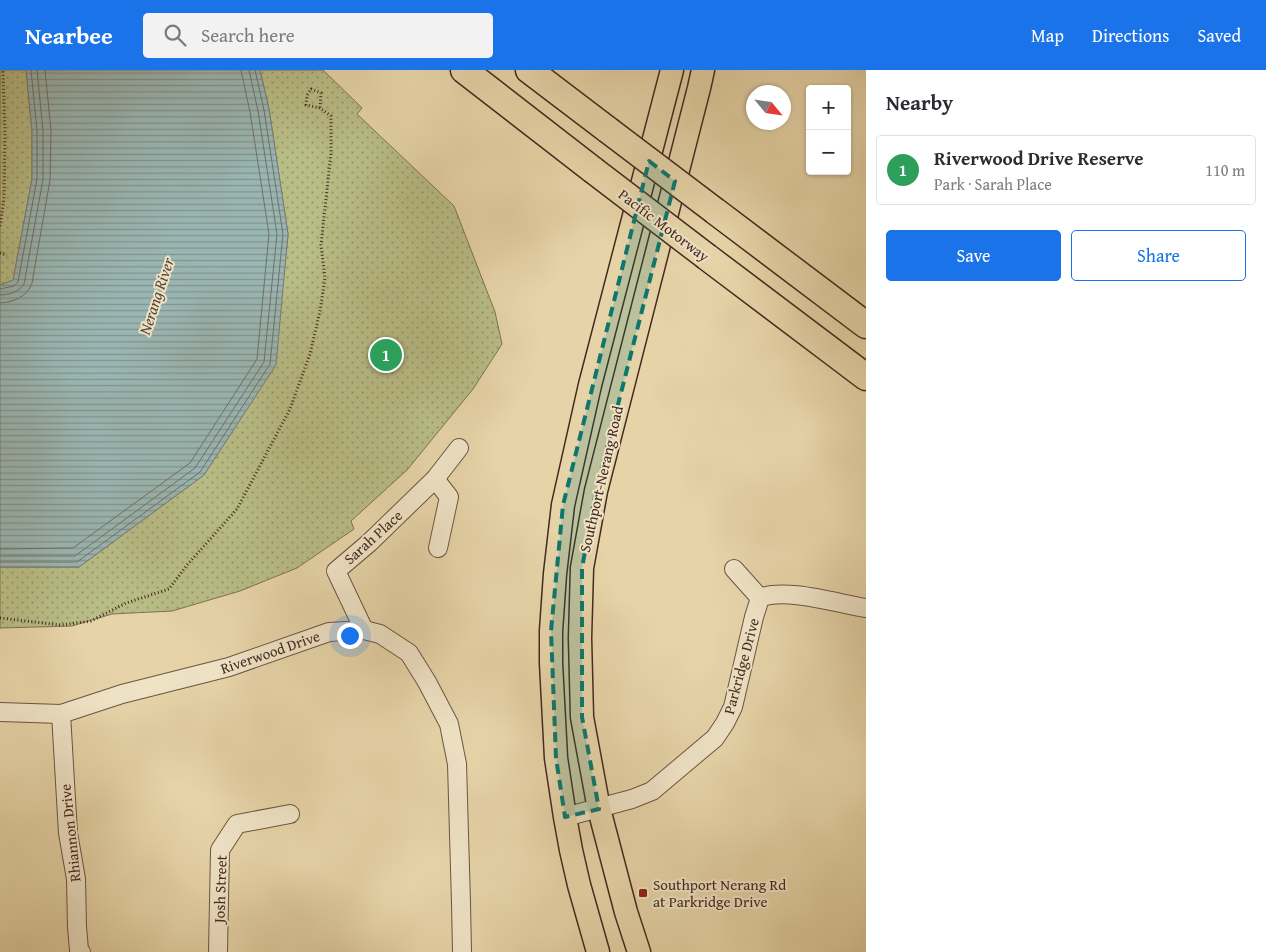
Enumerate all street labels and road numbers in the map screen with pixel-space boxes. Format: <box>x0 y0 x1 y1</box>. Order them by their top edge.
street label: Pacific Motorway <box>614 184 714 267</box>
street label: Southport-Nerang Road <box>574 404 628 554</box>
street label: Sarah Place <box>339 505 407 569</box>
street label: Parkridge Drive <box>718 616 764 716</box>
street label: Riverwood Drive <box>217 625 323 679</box>
street label: Rhiannon Drive <box>54 783 86 883</box>
street label: Josh Street <box>208 854 232 925</box>

